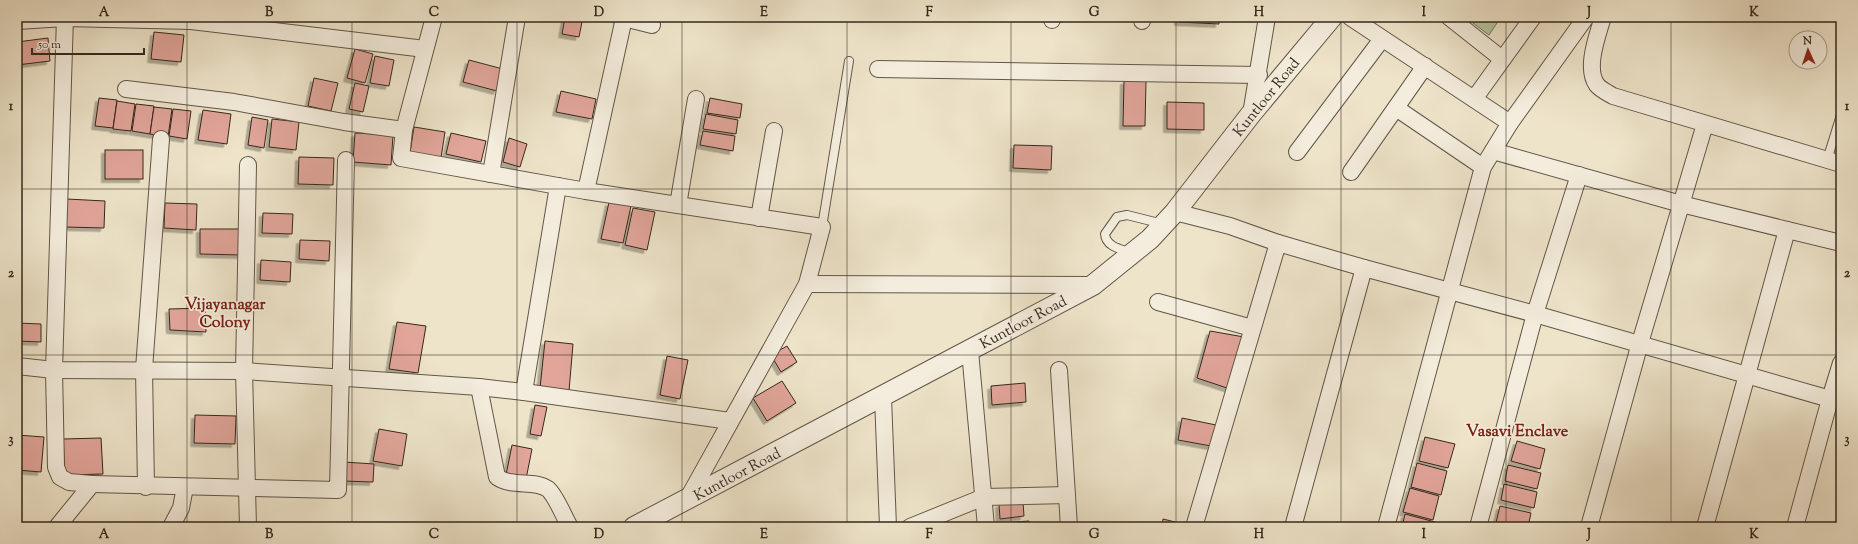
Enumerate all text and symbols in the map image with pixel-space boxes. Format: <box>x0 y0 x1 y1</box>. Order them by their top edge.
text: A <box>99 4 110 22</box>
text: B <box>265 4 274 22</box>
text: C <box>429 4 439 22</box>
text: D <box>594 4 604 22</box>
text: E <box>760 4 768 22</box>
text: F <box>925 4 933 22</box>
text: G <box>1089 4 1100 22</box>
text: H <box>1254 4 1265 22</box>
text: I <box>1422 4 1427 22</box>
text: J <box>1586 4 1591 22</box>
text: K <box>1749 4 1759 22</box>
scale bar <box>32 30 144 56</box>
north arrow <box>1788 30 1828 70</box>
text: N <box>1802 33 1813 49</box>
text: 50 m <box>37 36 61 54</box>
street label: Kuntloor Road <box>1229 54 1306 142</box>
text: 1 <box>9 98 14 116</box>
text: 1 <box>1845 98 1850 116</box>
text: 2 <box>8 265 15 283</box>
text: 2 <box>1844 265 1851 283</box>
street label: Kuntloor Road <box>976 291 1071 355</box>
district label: Vijayanagar Colony <box>185 294 266 335</box>
district label: Vasavi Enclave <box>1466 421 1569 444</box>
text: 3 <box>8 431 14 449</box>
text: 3 <box>1844 431 1850 449</box>
street label: Kuntloor Road <box>690 443 785 507</box>
text: A <box>99 526 110 544</box>
text: B <box>265 526 274 544</box>
text: C <box>429 526 439 544</box>
text: D <box>594 526 604 544</box>
text: E <box>760 526 768 544</box>
text: F <box>925 526 933 544</box>
text: G <box>1089 526 1100 544</box>
text: H <box>1254 526 1265 544</box>
text: I <box>1422 526 1427 544</box>
text: J <box>1586 526 1591 544</box>
text: K <box>1749 526 1759 544</box>

